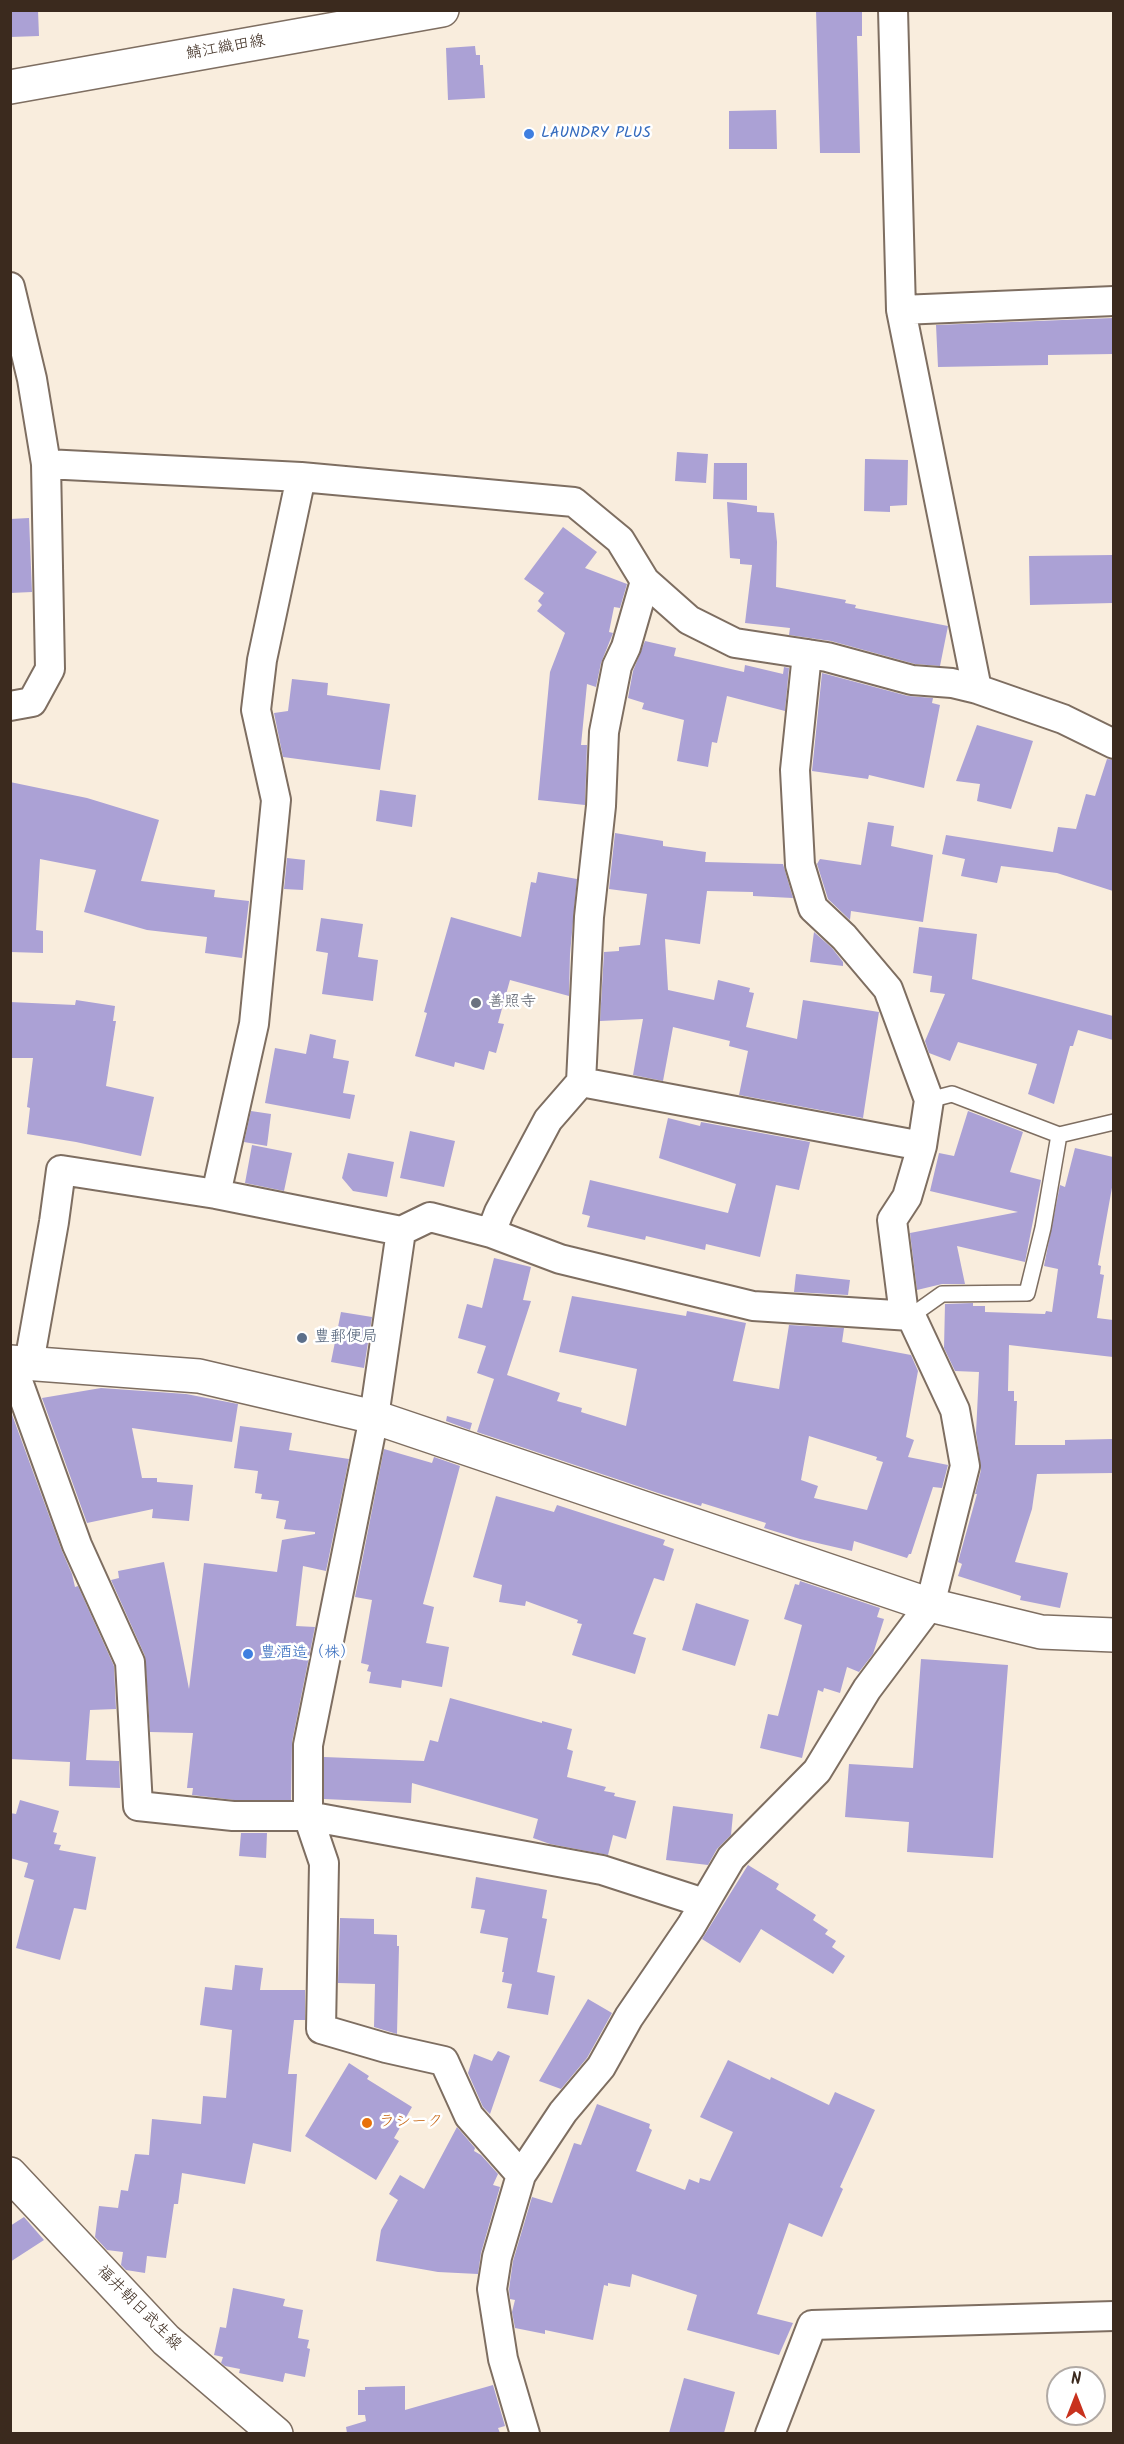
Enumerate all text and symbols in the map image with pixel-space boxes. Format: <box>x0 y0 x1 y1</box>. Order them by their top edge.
street label: 鯖江織田線 <box>185 33 267 65</box>
place label: LAUNDRY PLUS <box>541 124 651 144</box>
marker: LAUNDRY PLUS <box>522 127 536 141</box>
place label: 善照寺 <box>488 993 536 1013</box>
marker: 善照寺 <box>469 996 483 1010</box>
place label: 豊郵便局 <box>314 1328 378 1348</box>
marker: 豊郵便局 <box>295 1331 309 1345</box>
place label: 豊酒造（株） <box>260 1644 356 1664</box>
marker: 豊酒造（株） <box>241 1647 255 1661</box>
place label: ラシーク <box>379 2113 443 2133</box>
marker: ラシーク <box>360 2116 374 2130</box>
street label: 福井朝日武生線 <box>92 2263 184 2355</box>
north arrow <box>1046 2366 1106 2426</box>
text: N <box>1071 2367 1081 2392</box>

